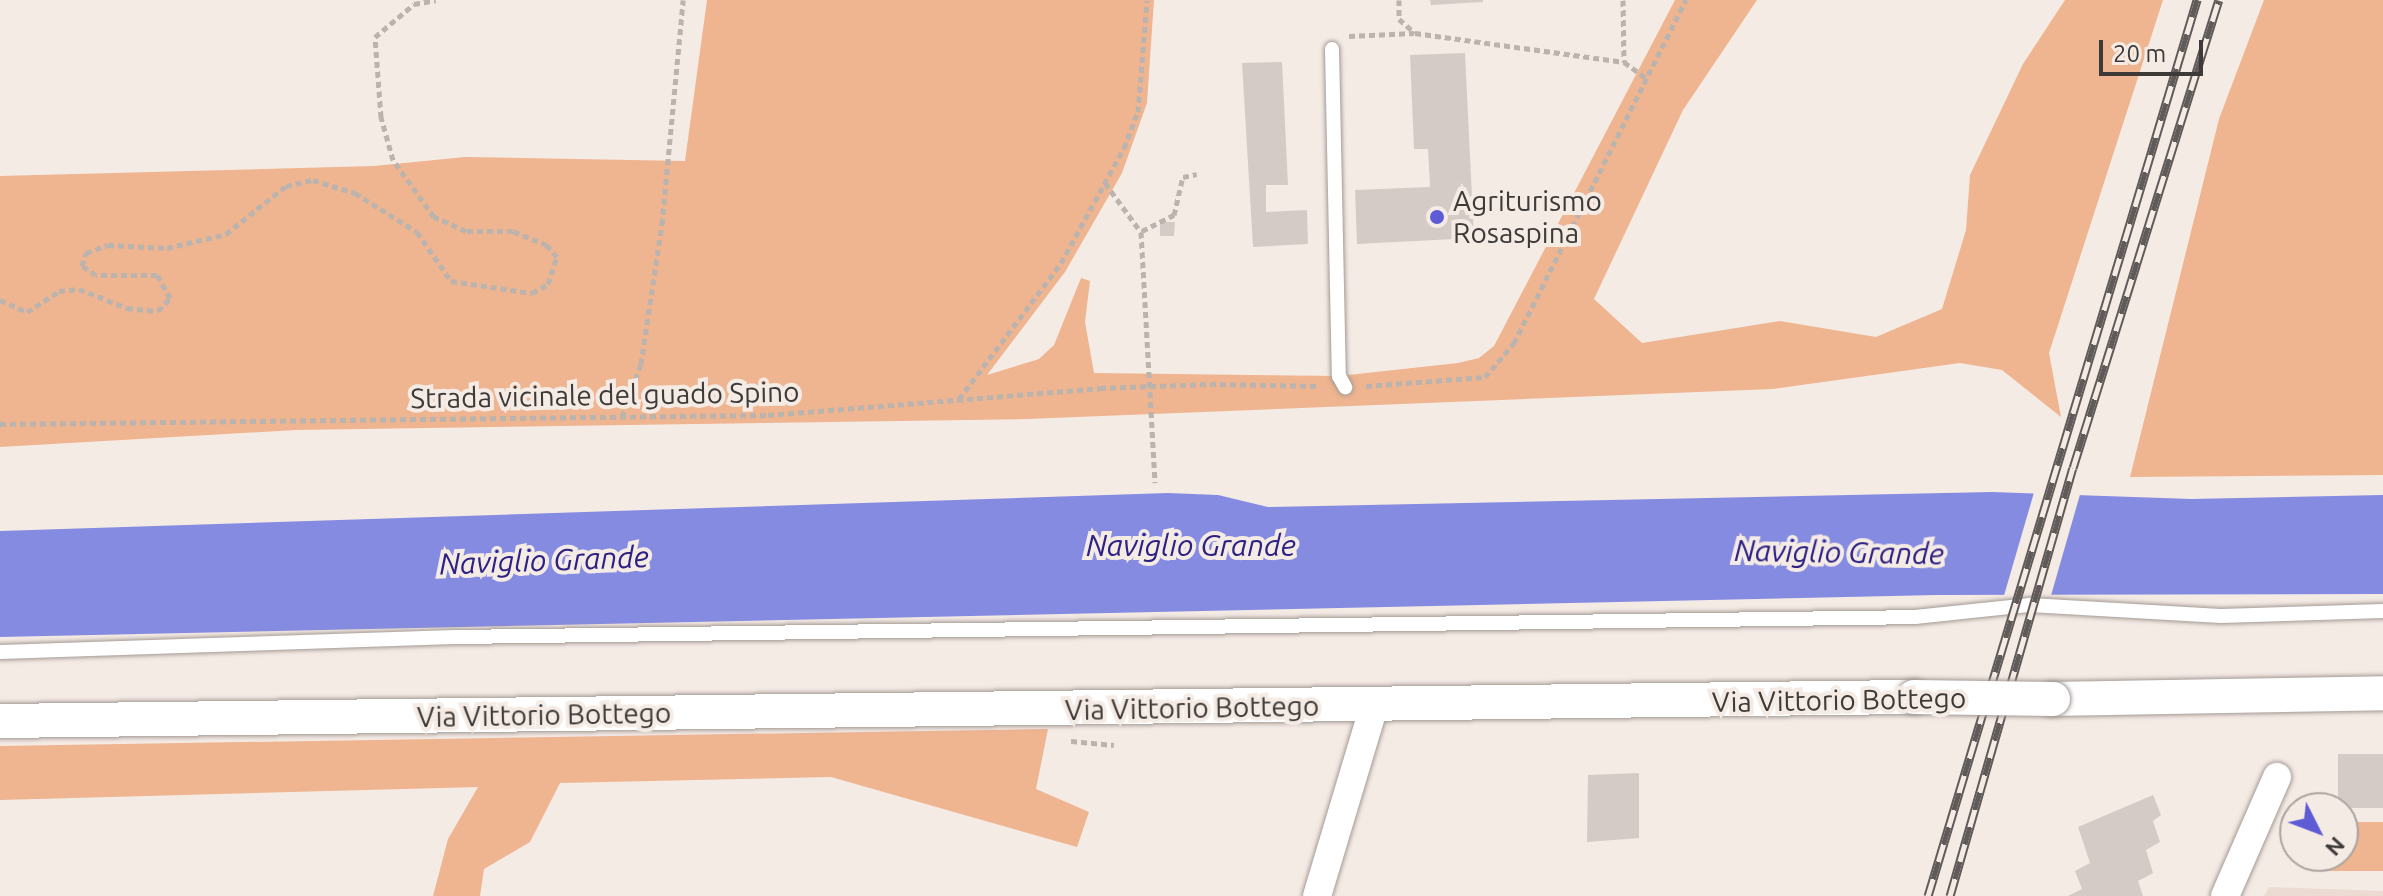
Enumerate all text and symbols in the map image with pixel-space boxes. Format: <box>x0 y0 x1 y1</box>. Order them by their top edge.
scale bar <box>2103 24 2207 74</box>
text: 20 m <box>2113 40 2166 67</box>
place label: Agriturismo Rosaspina <box>1453 184 1602 250</box>
marker: Agriturismo Rosaspina <box>1428 208 1446 226</box>
street label: Strada vicinale del guado Spino <box>410 375 800 415</box>
water label: Naviglio Grande <box>1086 527 1296 563</box>
water label: Naviglio Grande <box>1734 532 1944 572</box>
water label: Naviglio Grande <box>439 538 649 582</box>
street label: Via Vittorio Bottego <box>1712 681 1966 719</box>
street label: Via Vittorio Bottego <box>1065 689 1319 727</box>
street label: Via Vittorio Bottego <box>417 696 671 734</box>
north arrow <box>2279 792 2359 872</box>
text: N <box>2321 833 2351 862</box>

